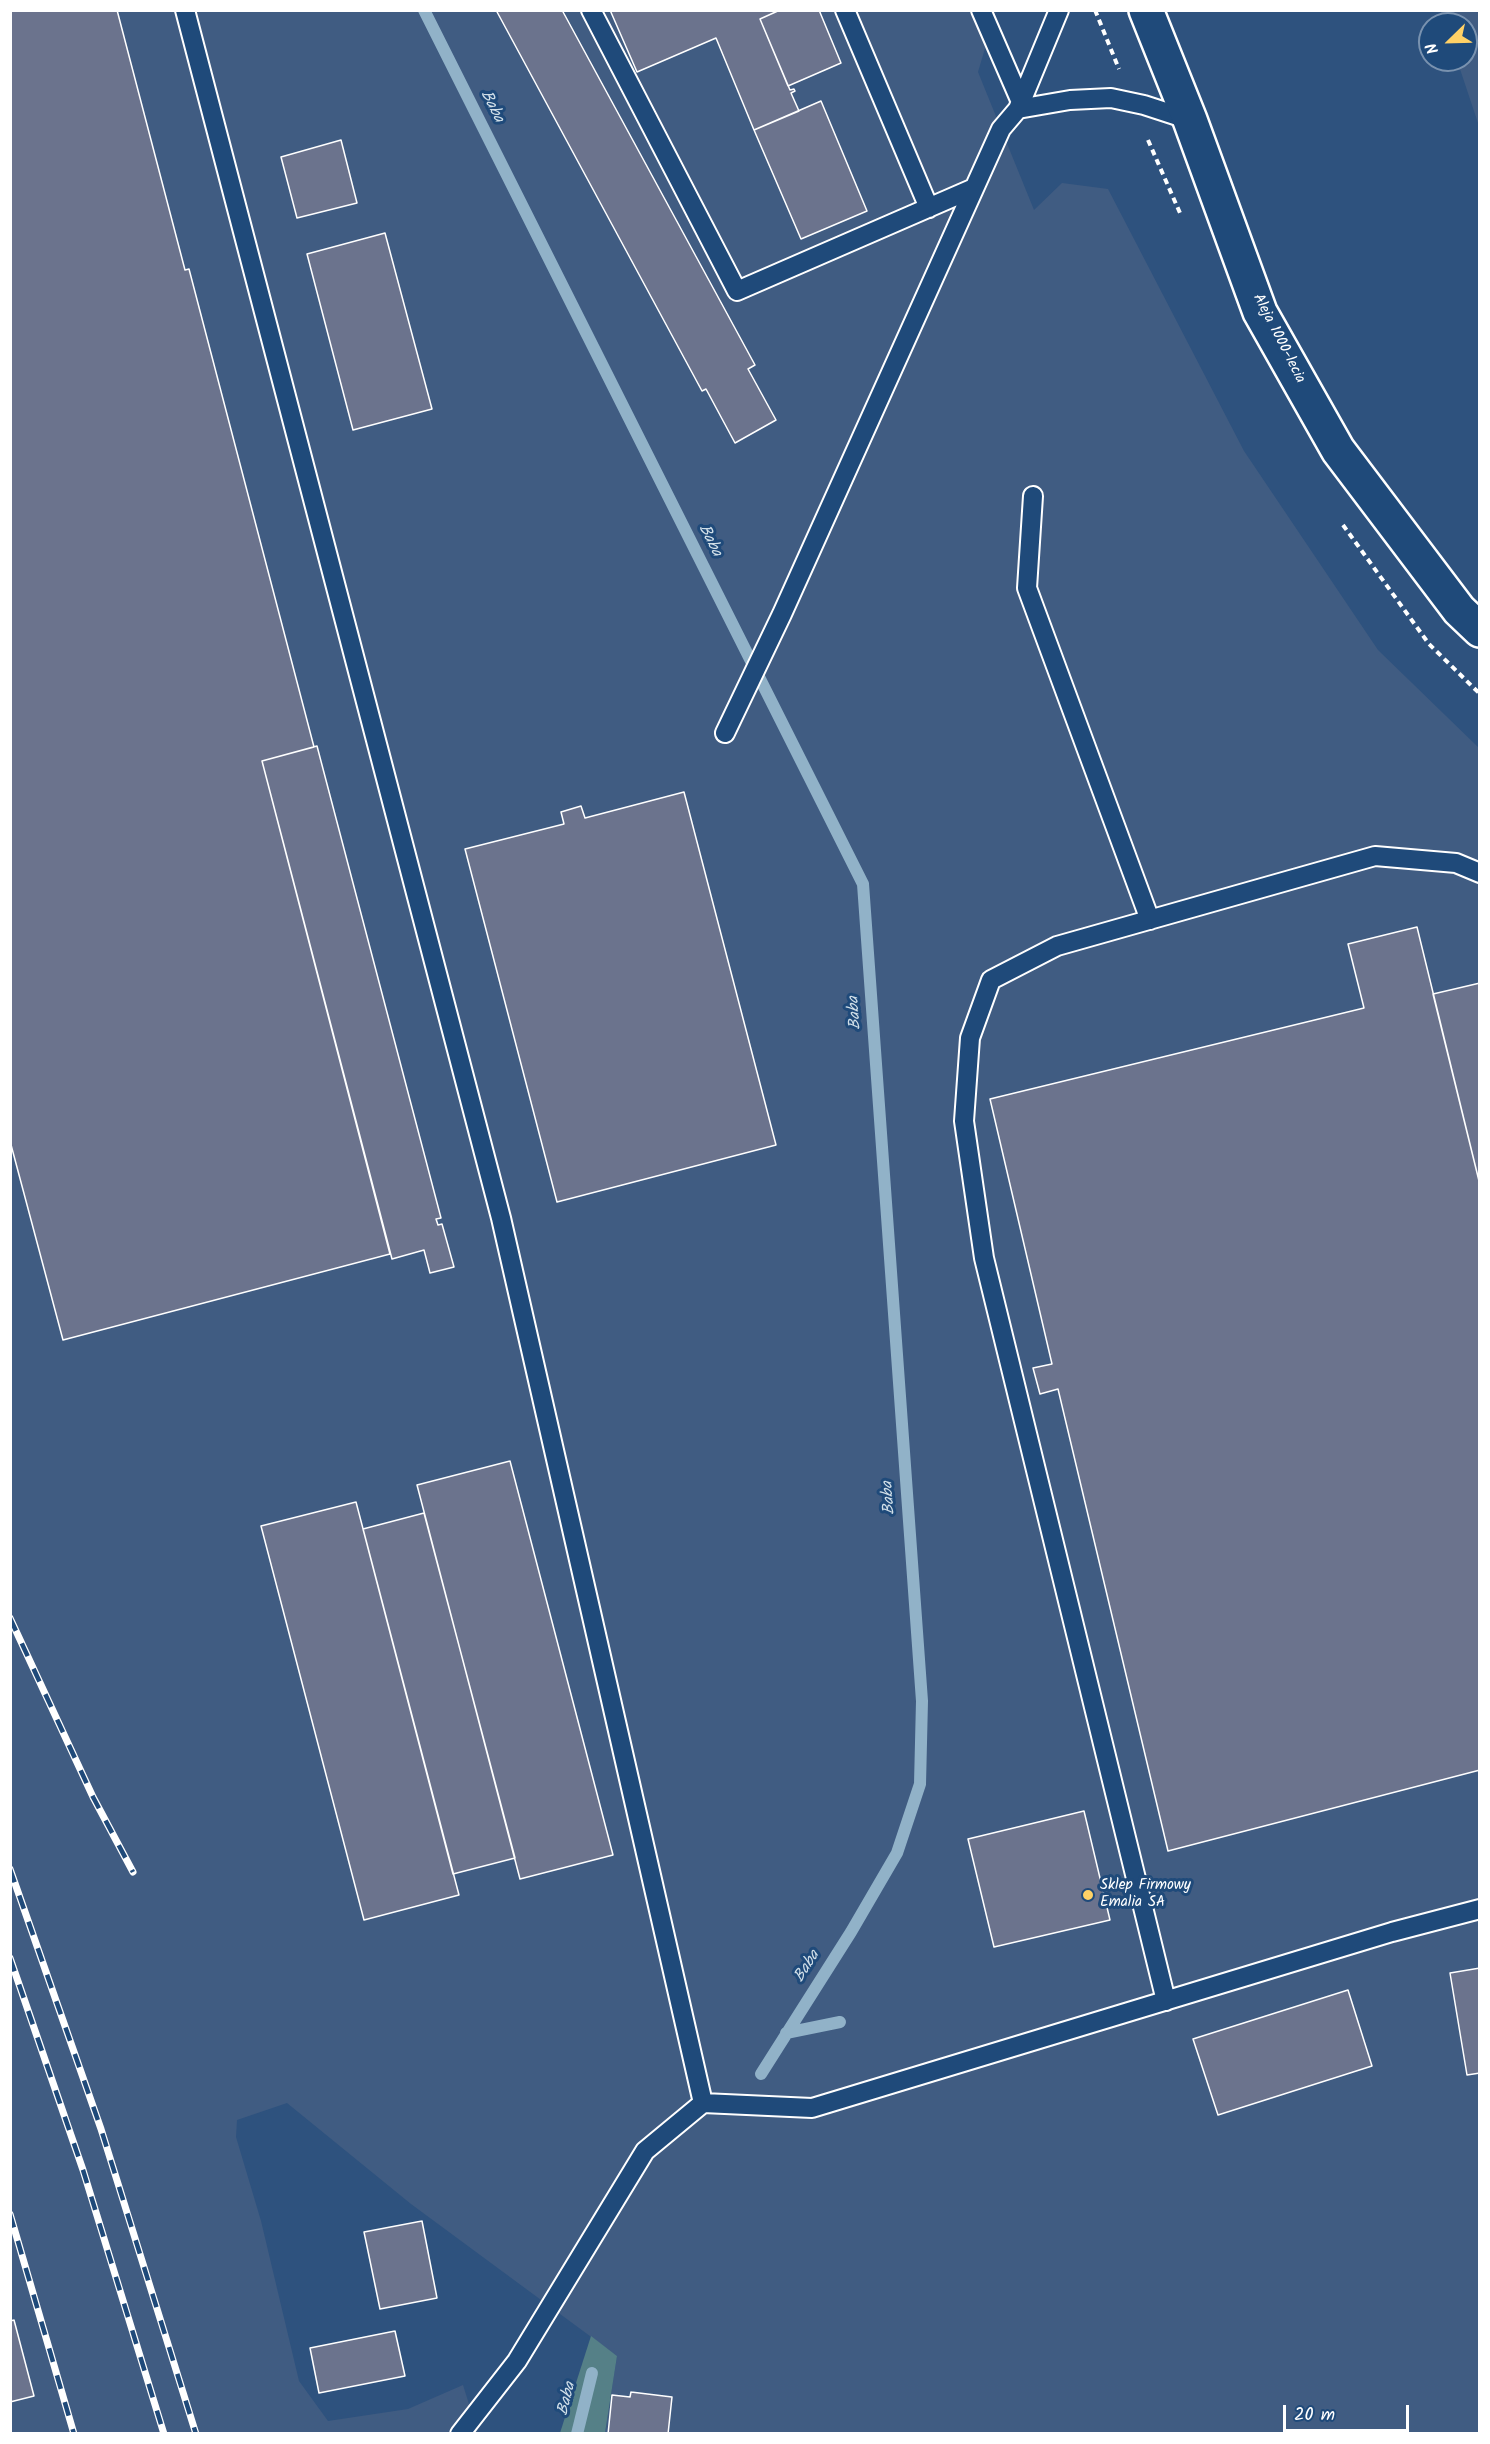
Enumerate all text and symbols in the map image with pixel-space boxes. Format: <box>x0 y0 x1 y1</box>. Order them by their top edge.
north arrow <box>1418 12 1478 72</box>
text: N <box>1419 39 1446 58</box>
water label: Baba <box>475 88 507 126</box>
street label: Aleja 1000-lecia <box>1248 291 1308 387</box>
water label: Baba <box>693 522 725 560</box>
water label: Baba <box>845 996 867 1030</box>
water label: Baba <box>879 1481 901 1515</box>
place label: Sklep Firmowy Emalia SA <box>1100 1877 1191 1912</box>
marker: Sklep Firmowy Emalia SA <box>1081 1888 1095 1902</box>
water label: Baba <box>791 1948 825 1986</box>
water label: Baba <box>555 2380 581 2418</box>
scale bar <box>1286 2393 1412 2431</box>
text: 20 m <box>1294 2401 1335 2430</box>

